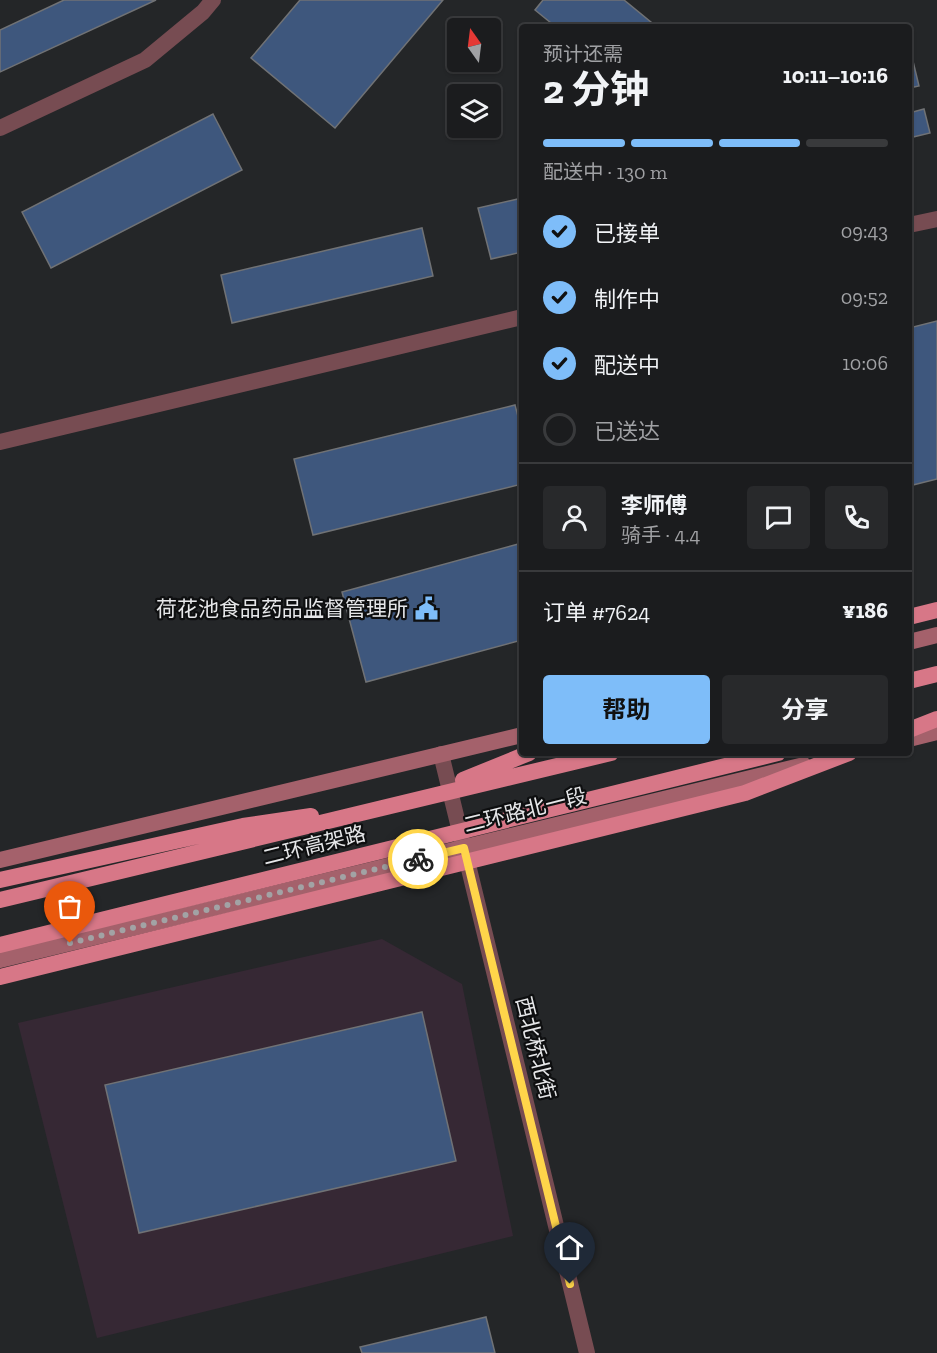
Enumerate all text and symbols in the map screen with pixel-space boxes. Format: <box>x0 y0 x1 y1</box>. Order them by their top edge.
north arrow <box>447 18 501 72</box>
map controls <box>447 18 501 138</box>
text: 预计还需 <box>543 42 623 66</box>
text: 10:11–10:16 <box>783 62 888 89</box>
text: 2 分钟 <box>543 66 649 113</box>
button: layers <box>447 84 501 138</box>
text: 配送中 · 130 m <box>543 160 667 184</box>
icon: check <box>543 215 576 248</box>
text: 09:43 <box>841 219 888 243</box>
text: 已接单 <box>594 220 660 247</box>
icon: check <box>543 281 576 314</box>
text: 09:52 <box>841 285 888 309</box>
text: 制作中 <box>594 286 660 313</box>
icon: check <box>543 347 576 380</box>
text: 10:06 <box>842 351 888 375</box>
text: 配送中 <box>594 352 660 379</box>
text: 已送达 <box>594 418 660 445</box>
button: person <box>543 486 606 549</box>
button: chat <box>747 486 810 549</box>
button: phone <box>825 486 888 549</box>
text: 李师傅 <box>621 492 687 519</box>
text: 骑手 · 4.4 <box>621 523 700 547</box>
public building icon: 荷花池食品药品监督管理所 <box>413 595 439 621</box>
place label: 荷花池食品药品监督管理所 <box>156 596 408 621</box>
text: ¥186 <box>842 597 888 624</box>
text: 订单 #7624 <box>543 599 650 626</box>
button: 帮助 <box>543 675 710 744</box>
button: 分享 <box>722 675 888 744</box>
street label: 二环路北一段 <box>461 783 589 837</box>
street label: 二环高架路 <box>260 820 368 870</box>
courier <box>388 829 448 889</box>
icon: bike <box>402 843 435 876</box>
pin <box>44 881 95 943</box>
icon: bag <box>53 890 86 923</box>
street label: 西北桥北街 <box>511 994 561 1102</box>
pin <box>544 1222 595 1284</box>
icon: home <box>553 1231 586 1264</box>

